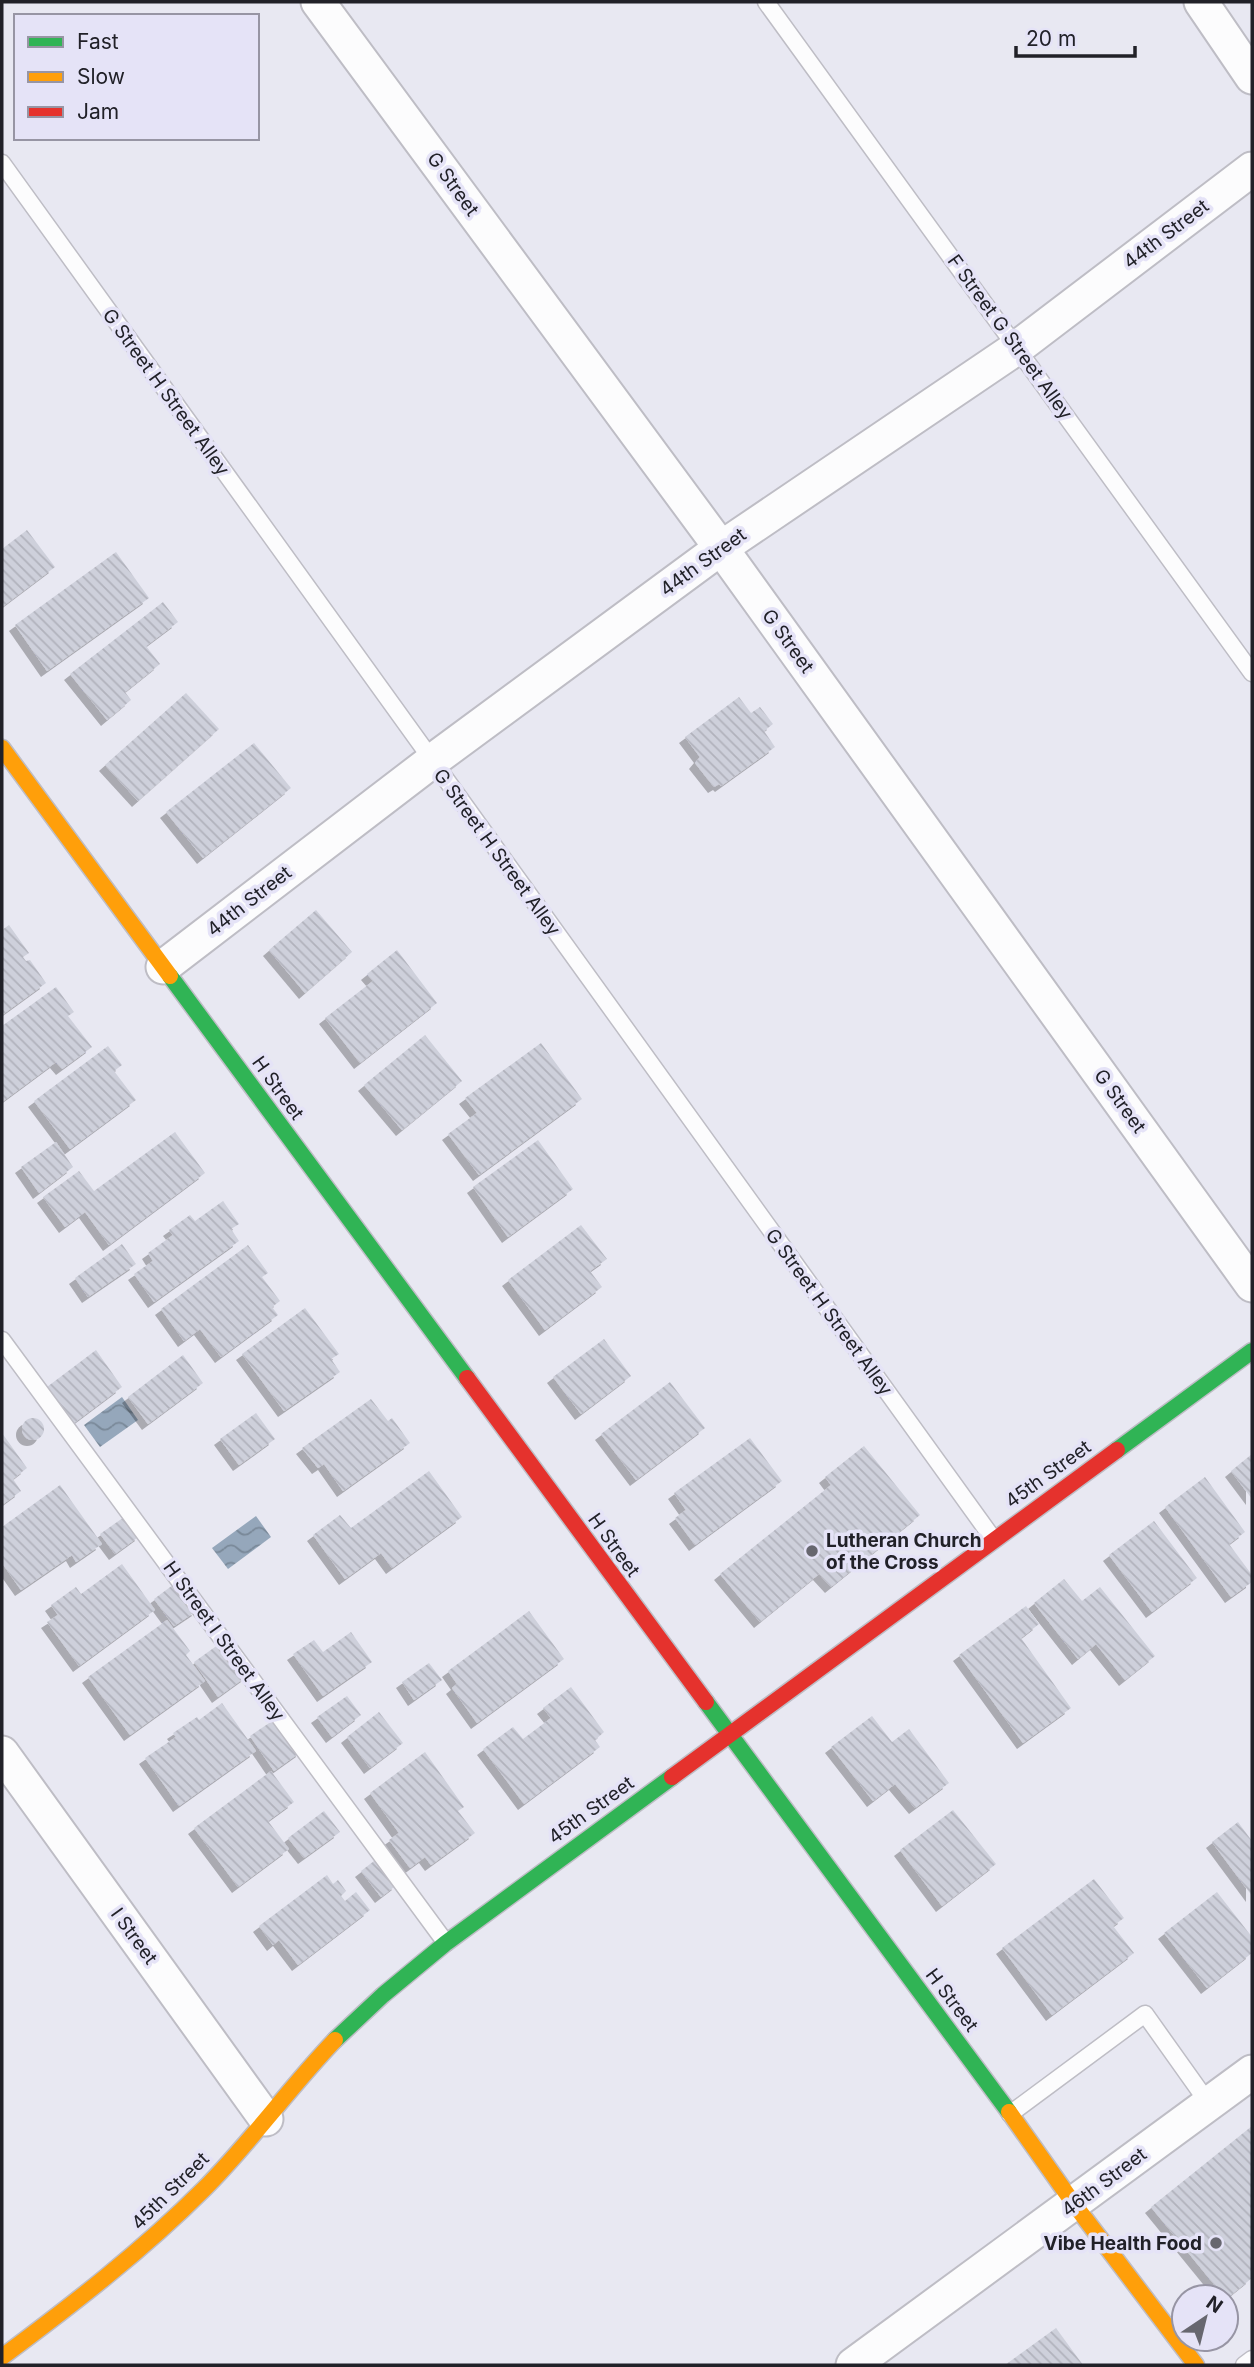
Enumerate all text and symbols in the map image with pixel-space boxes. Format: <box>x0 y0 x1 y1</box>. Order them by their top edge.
legend <box>14 14 259 140</box>
scale bar <box>1016 14 1135 58</box>
text: 20 m <box>1026 26 1076 51</box>
text: Fast <box>77 29 119 54</box>
text: Slow <box>77 64 125 89</box>
text: Jam <box>77 99 119 124</box>
street label: G Street <box>422 148 484 220</box>
street label: 44th Street <box>1119 194 1213 274</box>
street label: F Street G Street Alley <box>943 250 1078 424</box>
street label: G Street H Street Alley <box>98 304 234 480</box>
street label: 44th Street <box>655 523 751 601</box>
street label: G Street <box>757 605 819 677</box>
street label: G Street H Street Alley <box>429 764 565 940</box>
street label: 44th Street <box>202 861 296 941</box>
street label: H Street <box>247 1052 309 1124</box>
street label: G Street <box>1089 1065 1151 1137</box>
street label: G Street H Street Alley <box>761 1224 897 1400</box>
street label: 45th Street <box>1001 1435 1095 1513</box>
street label: H Street <box>583 1509 645 1581</box>
place label: Lutheran Church of the Cross <box>826 1529 982 1574</box>
marker: Lutheran Church of the Cross <box>804 1543 820 1559</box>
street label: H Street I Street Alley <box>158 1557 290 1725</box>
street label: 45th Street <box>544 1771 638 1849</box>
street label: I Street <box>106 1903 162 1969</box>
street label: H Street <box>921 1964 983 2036</box>
street label: 46th Street <box>1057 2143 1151 2221</box>
street label: 45th Street <box>126 2147 214 2235</box>
place label: Vibe Health Food <box>1043 2232 1202 2255</box>
marker: Vibe Health Food <box>1208 2235 1224 2251</box>
north arrow <box>1170 2283 1240 2353</box>
text: N <box>1202 2291 1227 2318</box>

